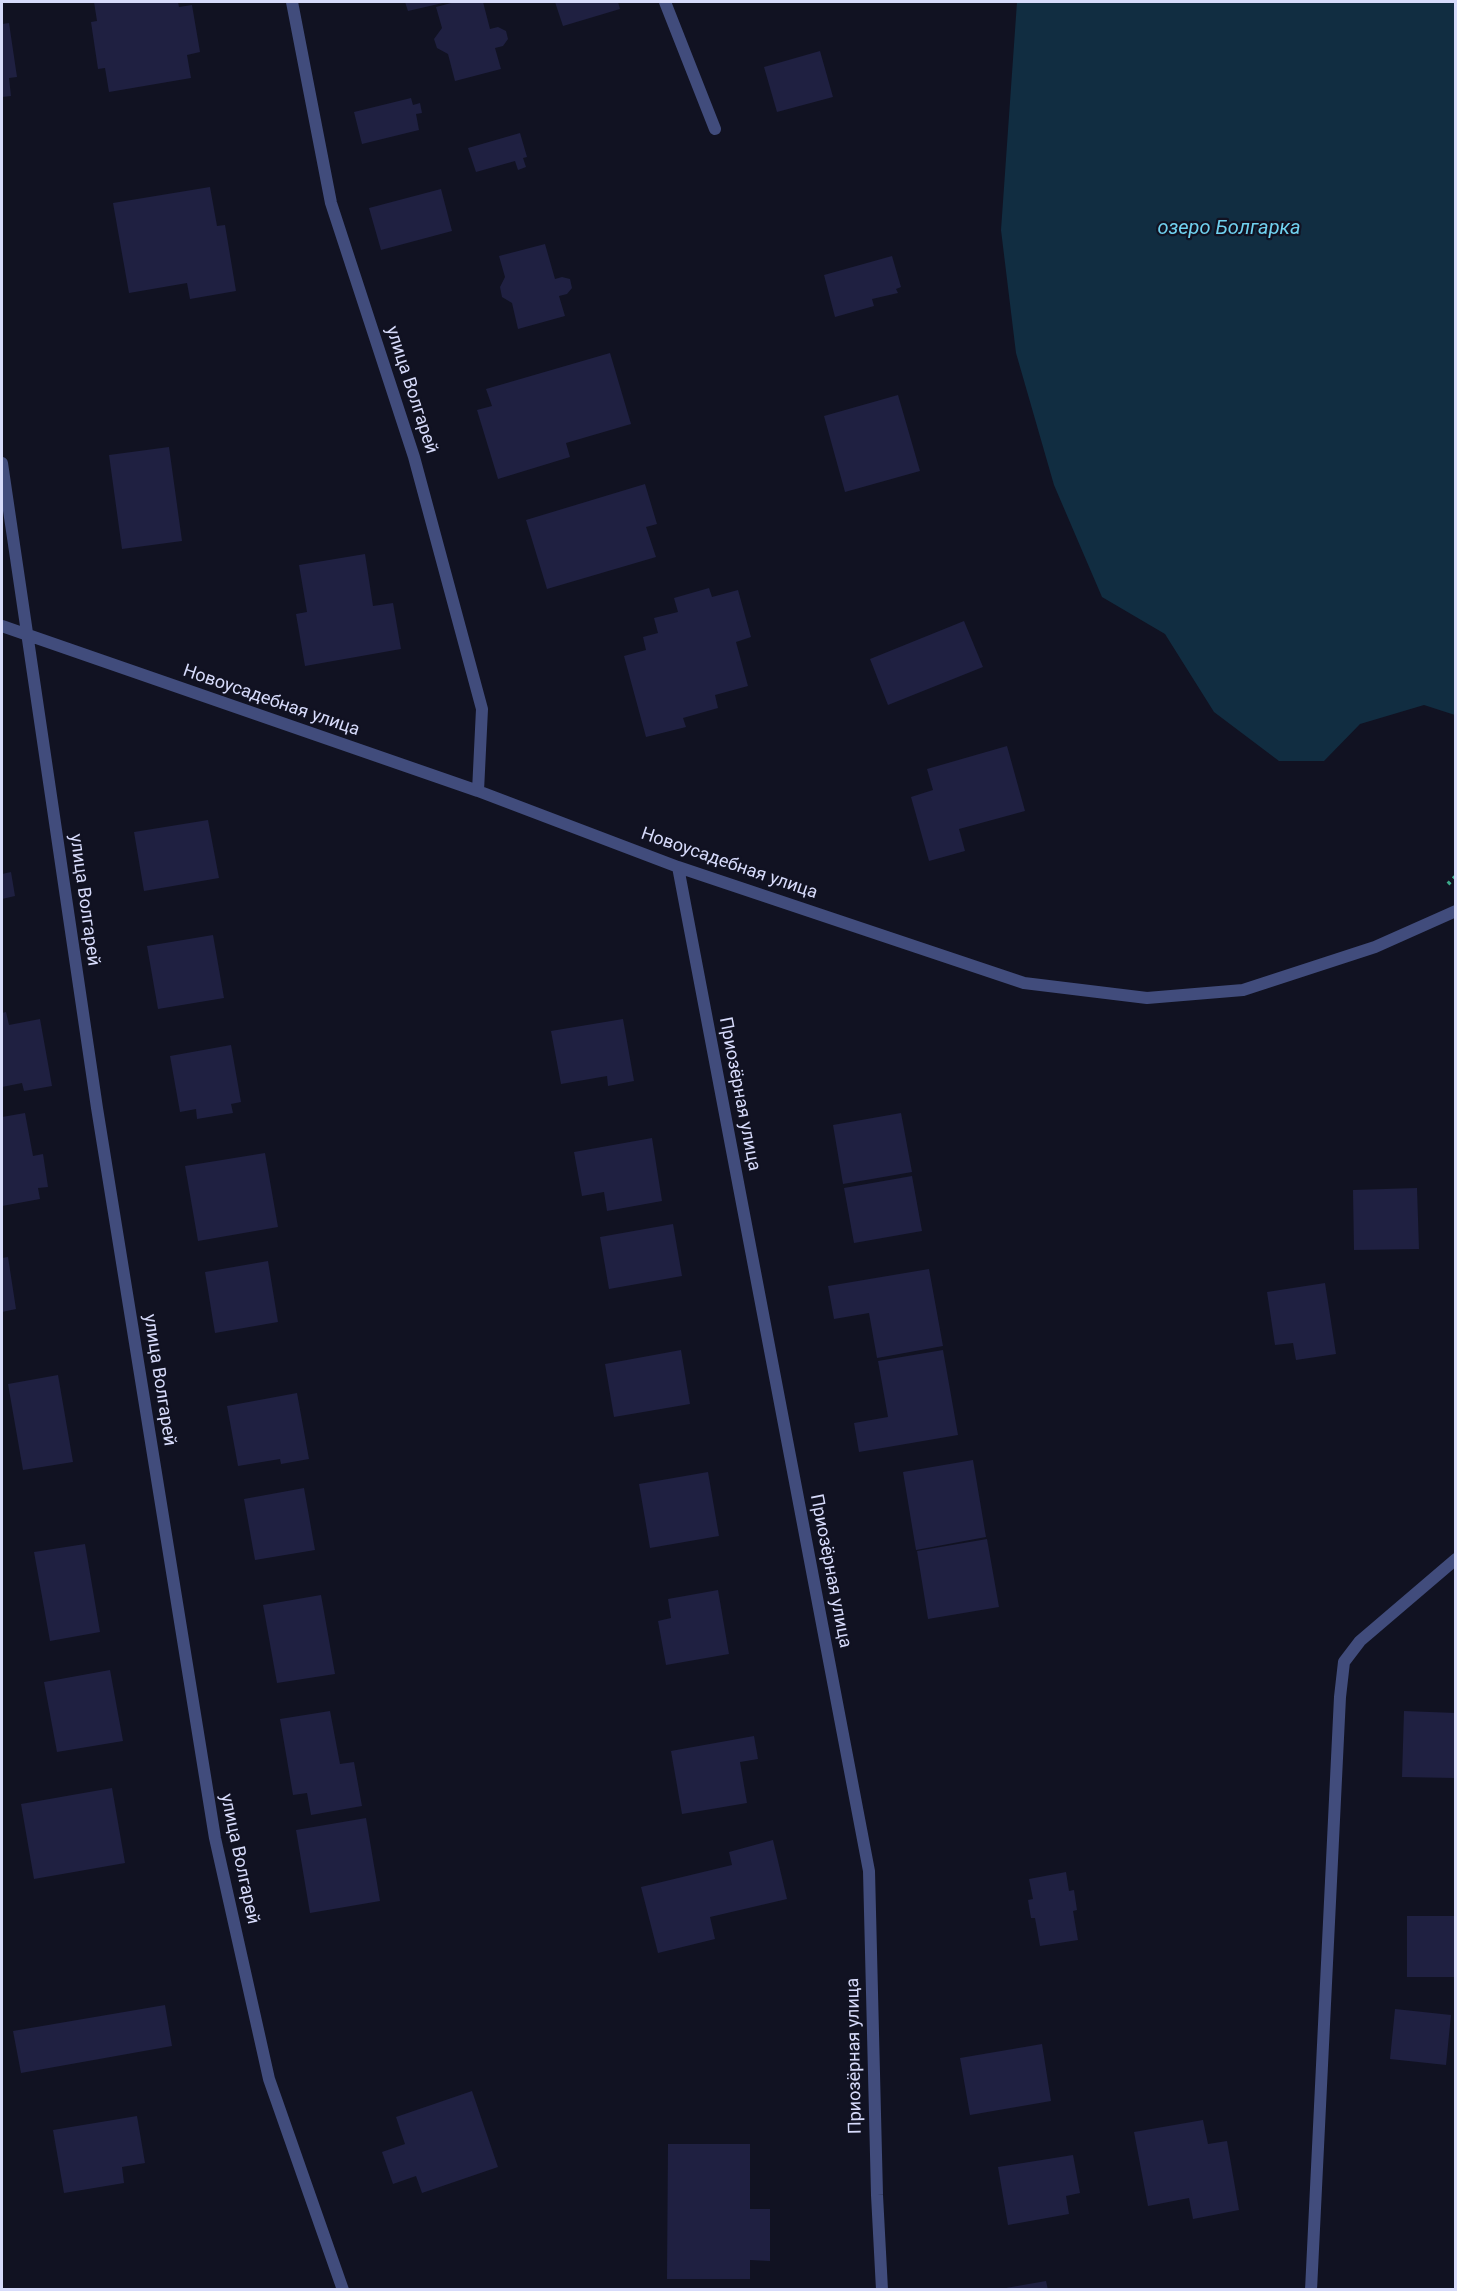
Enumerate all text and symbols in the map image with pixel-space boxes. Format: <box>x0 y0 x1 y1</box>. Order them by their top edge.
water label: озеро Болгарка <box>1157 217 1301 241</box>
street label: улица Волгарей <box>380 323 442 457</box>
street label: Новоусадебная улица <box>180 661 362 741</box>
street label: Новоусадебная улица <box>638 824 820 904</box>
street label: улица Волгарей <box>64 833 104 967</box>
street label: Приозёрная улица <box>713 1015 765 1173</box>
street label: улица Волгарей <box>138 1313 180 1447</box>
street label: Приозёрная улица <box>804 1492 856 1650</box>
street label: улица Волгарей <box>215 1792 263 1926</box>
street label: Приозёрная улица <box>843 1978 867 2134</box>

